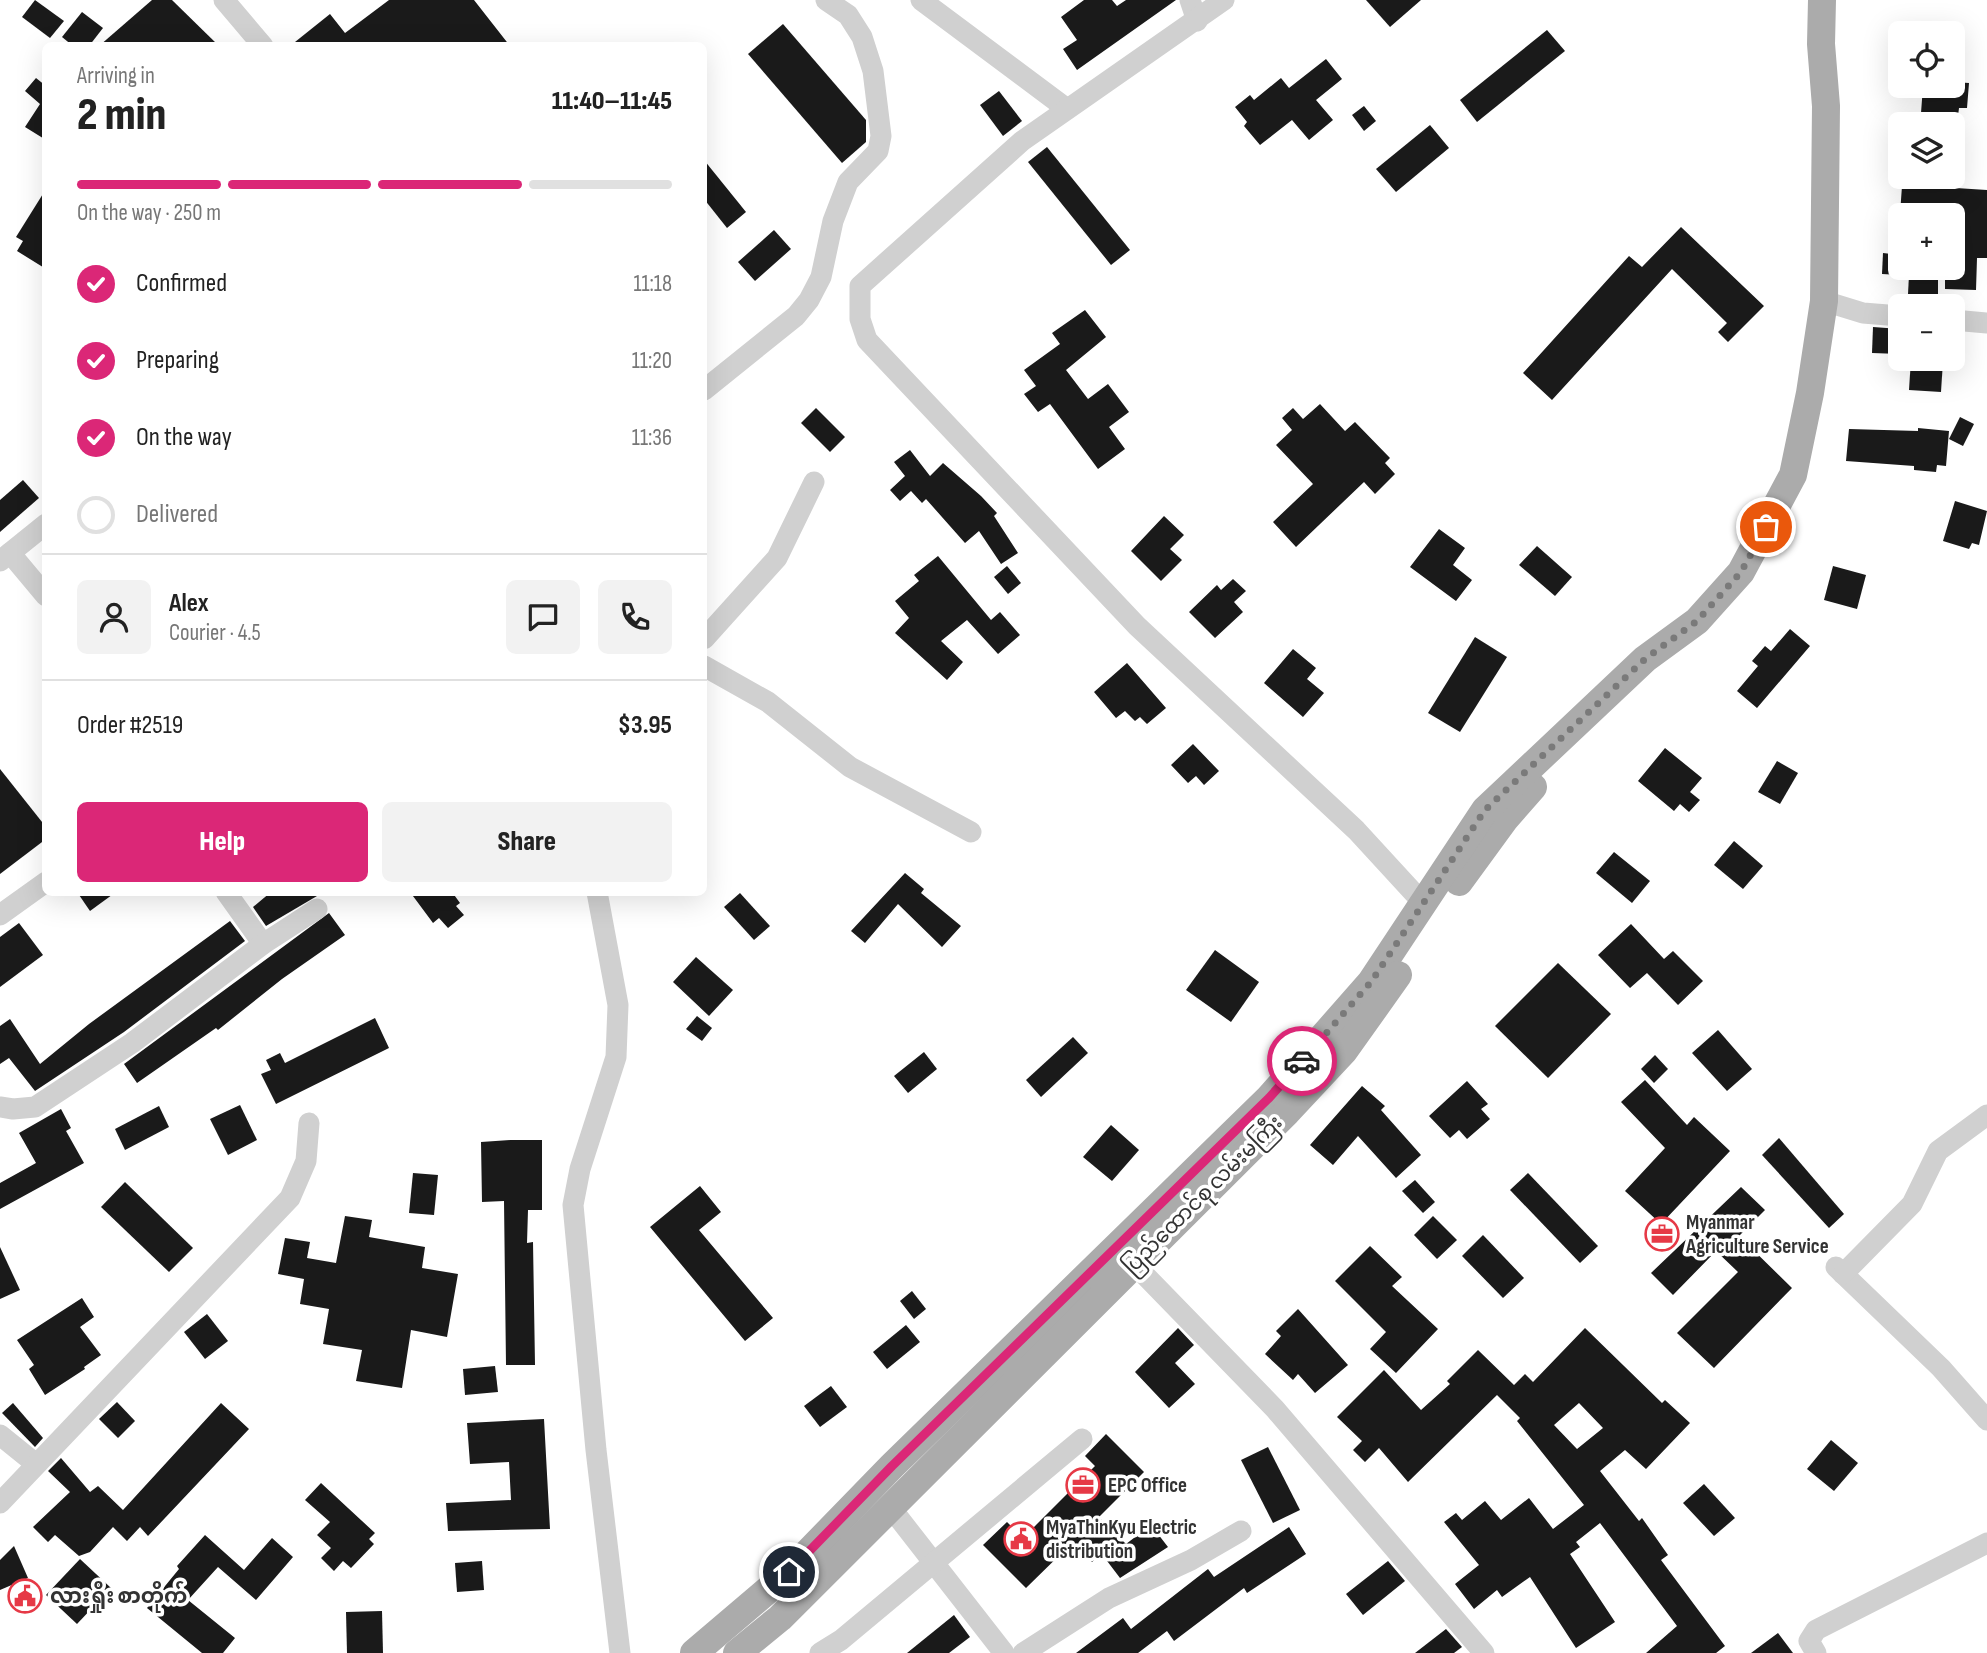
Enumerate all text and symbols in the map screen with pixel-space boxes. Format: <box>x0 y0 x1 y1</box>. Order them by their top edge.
map controls <box>1888 21 1965 371</box>
button: locate <box>1888 21 1965 98</box>
text: Arriving in <box>77 62 155 90</box>
text: 11:40–11:45 <box>552 86 672 117</box>
text: 2 min <box>77 88 166 143</box>
button: layers <box>1888 112 1965 189</box>
text: On the way · 250 m <box>77 199 221 227</box>
button: + <box>1888 203 1965 280</box>
icon: check <box>77 265 115 303</box>
text: Confirmed <box>136 268 227 299</box>
text: 11:18 <box>633 270 672 298</box>
button: − <box>1888 294 1965 371</box>
icon: check <box>77 342 115 380</box>
text: Preparing <box>136 345 219 376</box>
text: 11:20 <box>632 347 672 375</box>
icon: check <box>77 419 115 457</box>
text: On the way <box>136 422 232 453</box>
text: 11:36 <box>632 424 672 452</box>
pin <box>1736 497 1796 557</box>
text: Delivered <box>136 499 218 530</box>
icon: bag <box>1747 508 1785 546</box>
button: person <box>77 580 151 654</box>
button: chat <box>506 580 580 654</box>
button: phone <box>598 580 672 654</box>
text: Alex <box>169 588 209 619</box>
text: Courier · 4.5 <box>169 619 261 647</box>
text: Order #2519 <box>77 710 183 741</box>
text: $3.95 <box>618 710 672 741</box>
button: Help <box>77 802 368 882</box>
button: Share <box>382 802 672 882</box>
courier <box>1267 1026 1337 1096</box>
icon: car <box>1283 1042 1321 1080</box>
street label: ပြည်ထောင်စု လမ်းမကြီး <box>1115 1107 1291 1283</box>
place label: Myanmar Agriculture Service <box>1685 1210 1829 1259</box>
office icon: Myanmar Agriculture Service <box>1643 1215 1681 1253</box>
office icon: EPC Office <box>1064 1466 1102 1504</box>
place label: EPC Office <box>1108 1473 1187 1498</box>
place label: MyaThinKyu Electric distribution <box>1046 1515 1197 1564</box>
public building icon: MyaThinKyu Electric distribution <box>1002 1520 1040 1558</box>
pin <box>759 1542 819 1602</box>
icon: home <box>770 1553 808 1591</box>
public building icon: လားရှိုး စာတိုက် <box>6 1577 44 1615</box>
place label: လားရှိုး စာတိုက် <box>50 1580 187 1613</box>

